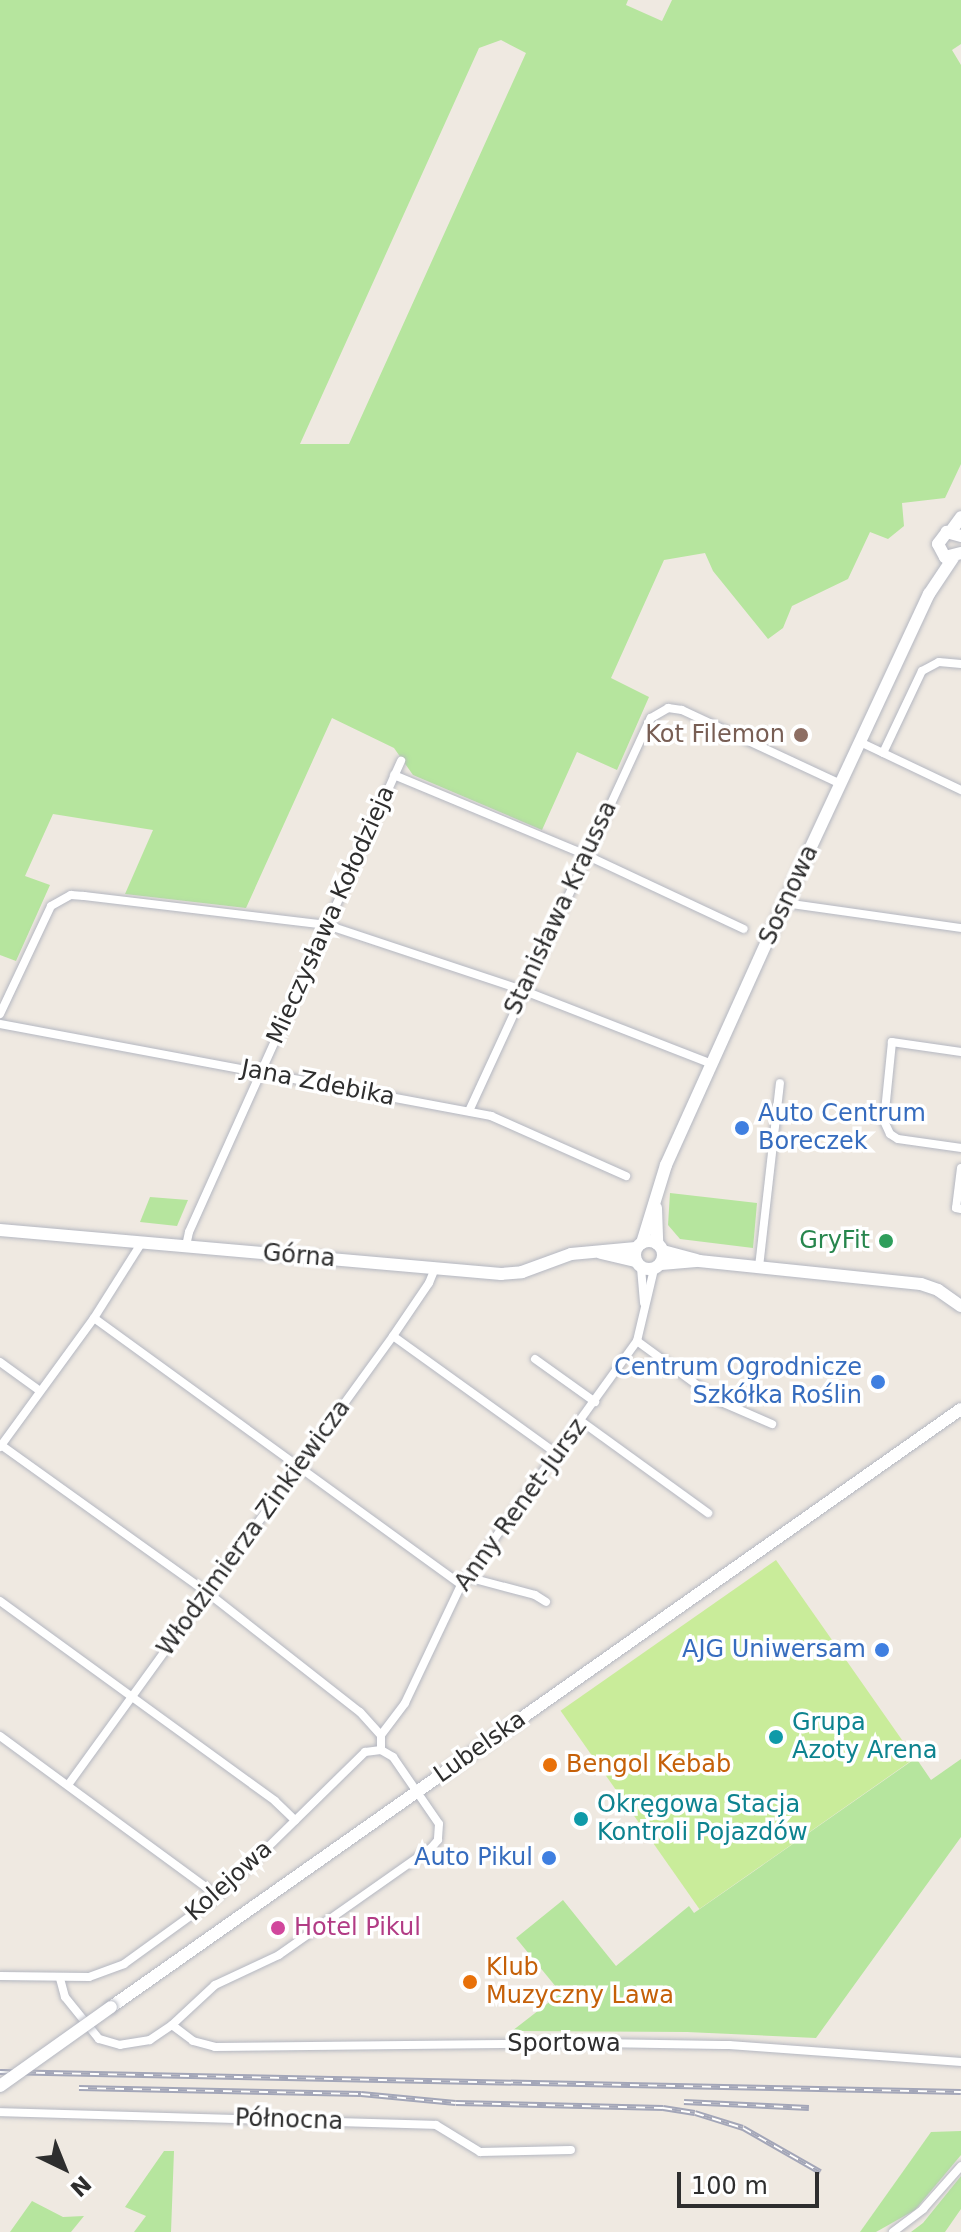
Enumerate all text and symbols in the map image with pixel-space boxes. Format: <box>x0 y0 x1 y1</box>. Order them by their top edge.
place label: Kot Filemon <box>645 721 785 749</box>
marker: Kot Filemon <box>792 726 810 744</box>
street label: Mieczysława Kołodzieja <box>261 781 401 1049</box>
street label: Stanisława Kraussa <box>499 797 623 1019</box>
street label: Sosnowa <box>753 841 825 949</box>
street label: Jana Zdebika <box>239 1054 397 1112</box>
place label: Auto Centrum Boreczek <box>758 1100 926 1156</box>
marker: Auto Centrum Boreczek <box>733 1119 751 1137</box>
place label: GryFit <box>799 1227 870 1255</box>
marker: GryFit <box>877 1232 895 1250</box>
street label: Górna <box>262 1238 336 1274</box>
place label: Centrum Ogrodnicze Szkółka Roślin <box>614 1354 862 1410</box>
marker: Centrum Ogrodnicze Szkółka Roślin <box>869 1373 887 1391</box>
street label: Włodzimierza Zinkiewicza <box>151 1394 357 1662</box>
street label: Anny Renet-Jursz <box>449 1413 593 1597</box>
place label: AJG Uniwersam <box>682 1636 866 1664</box>
marker: AJG Uniwersam <box>873 1641 891 1659</box>
street label: Lubelska <box>429 1705 531 1789</box>
place label: Grupa Azoty Arena <box>792 1709 937 1765</box>
marker: Grupa Azoty Arena <box>767 1728 785 1746</box>
place label: Bengol Kebab <box>566 1751 731 1779</box>
marker: Bengol Kebab <box>541 1756 559 1774</box>
place label: Okręgowa Stacja Kontroli Pojazdów <box>597 1791 808 1847</box>
marker: Okręgowa Stacja Kontroli Pojazdów <box>572 1810 590 1828</box>
street label: Kolejowa <box>180 1835 278 1927</box>
place label: Auto Pikul <box>414 1844 533 1872</box>
marker: Auto Pikul <box>540 1849 558 1867</box>
place label: Hotel Pikul <box>294 1914 421 1942</box>
marker: Hotel Pikul <box>269 1919 287 1937</box>
place label: Klub Muzyczny Lawa <box>486 1954 674 2010</box>
marker: Klub Muzyczny Lawa <box>461 1973 479 1991</box>
street label: Sportowa <box>507 2030 621 2058</box>
street label: Północna <box>234 2104 344 2136</box>
north arrow <box>24 2128 104 2208</box>
scale bar <box>681 2156 823 2206</box>
text: N <box>65 2170 96 2201</box>
text: 100 m <box>691 2172 768 2200</box>

